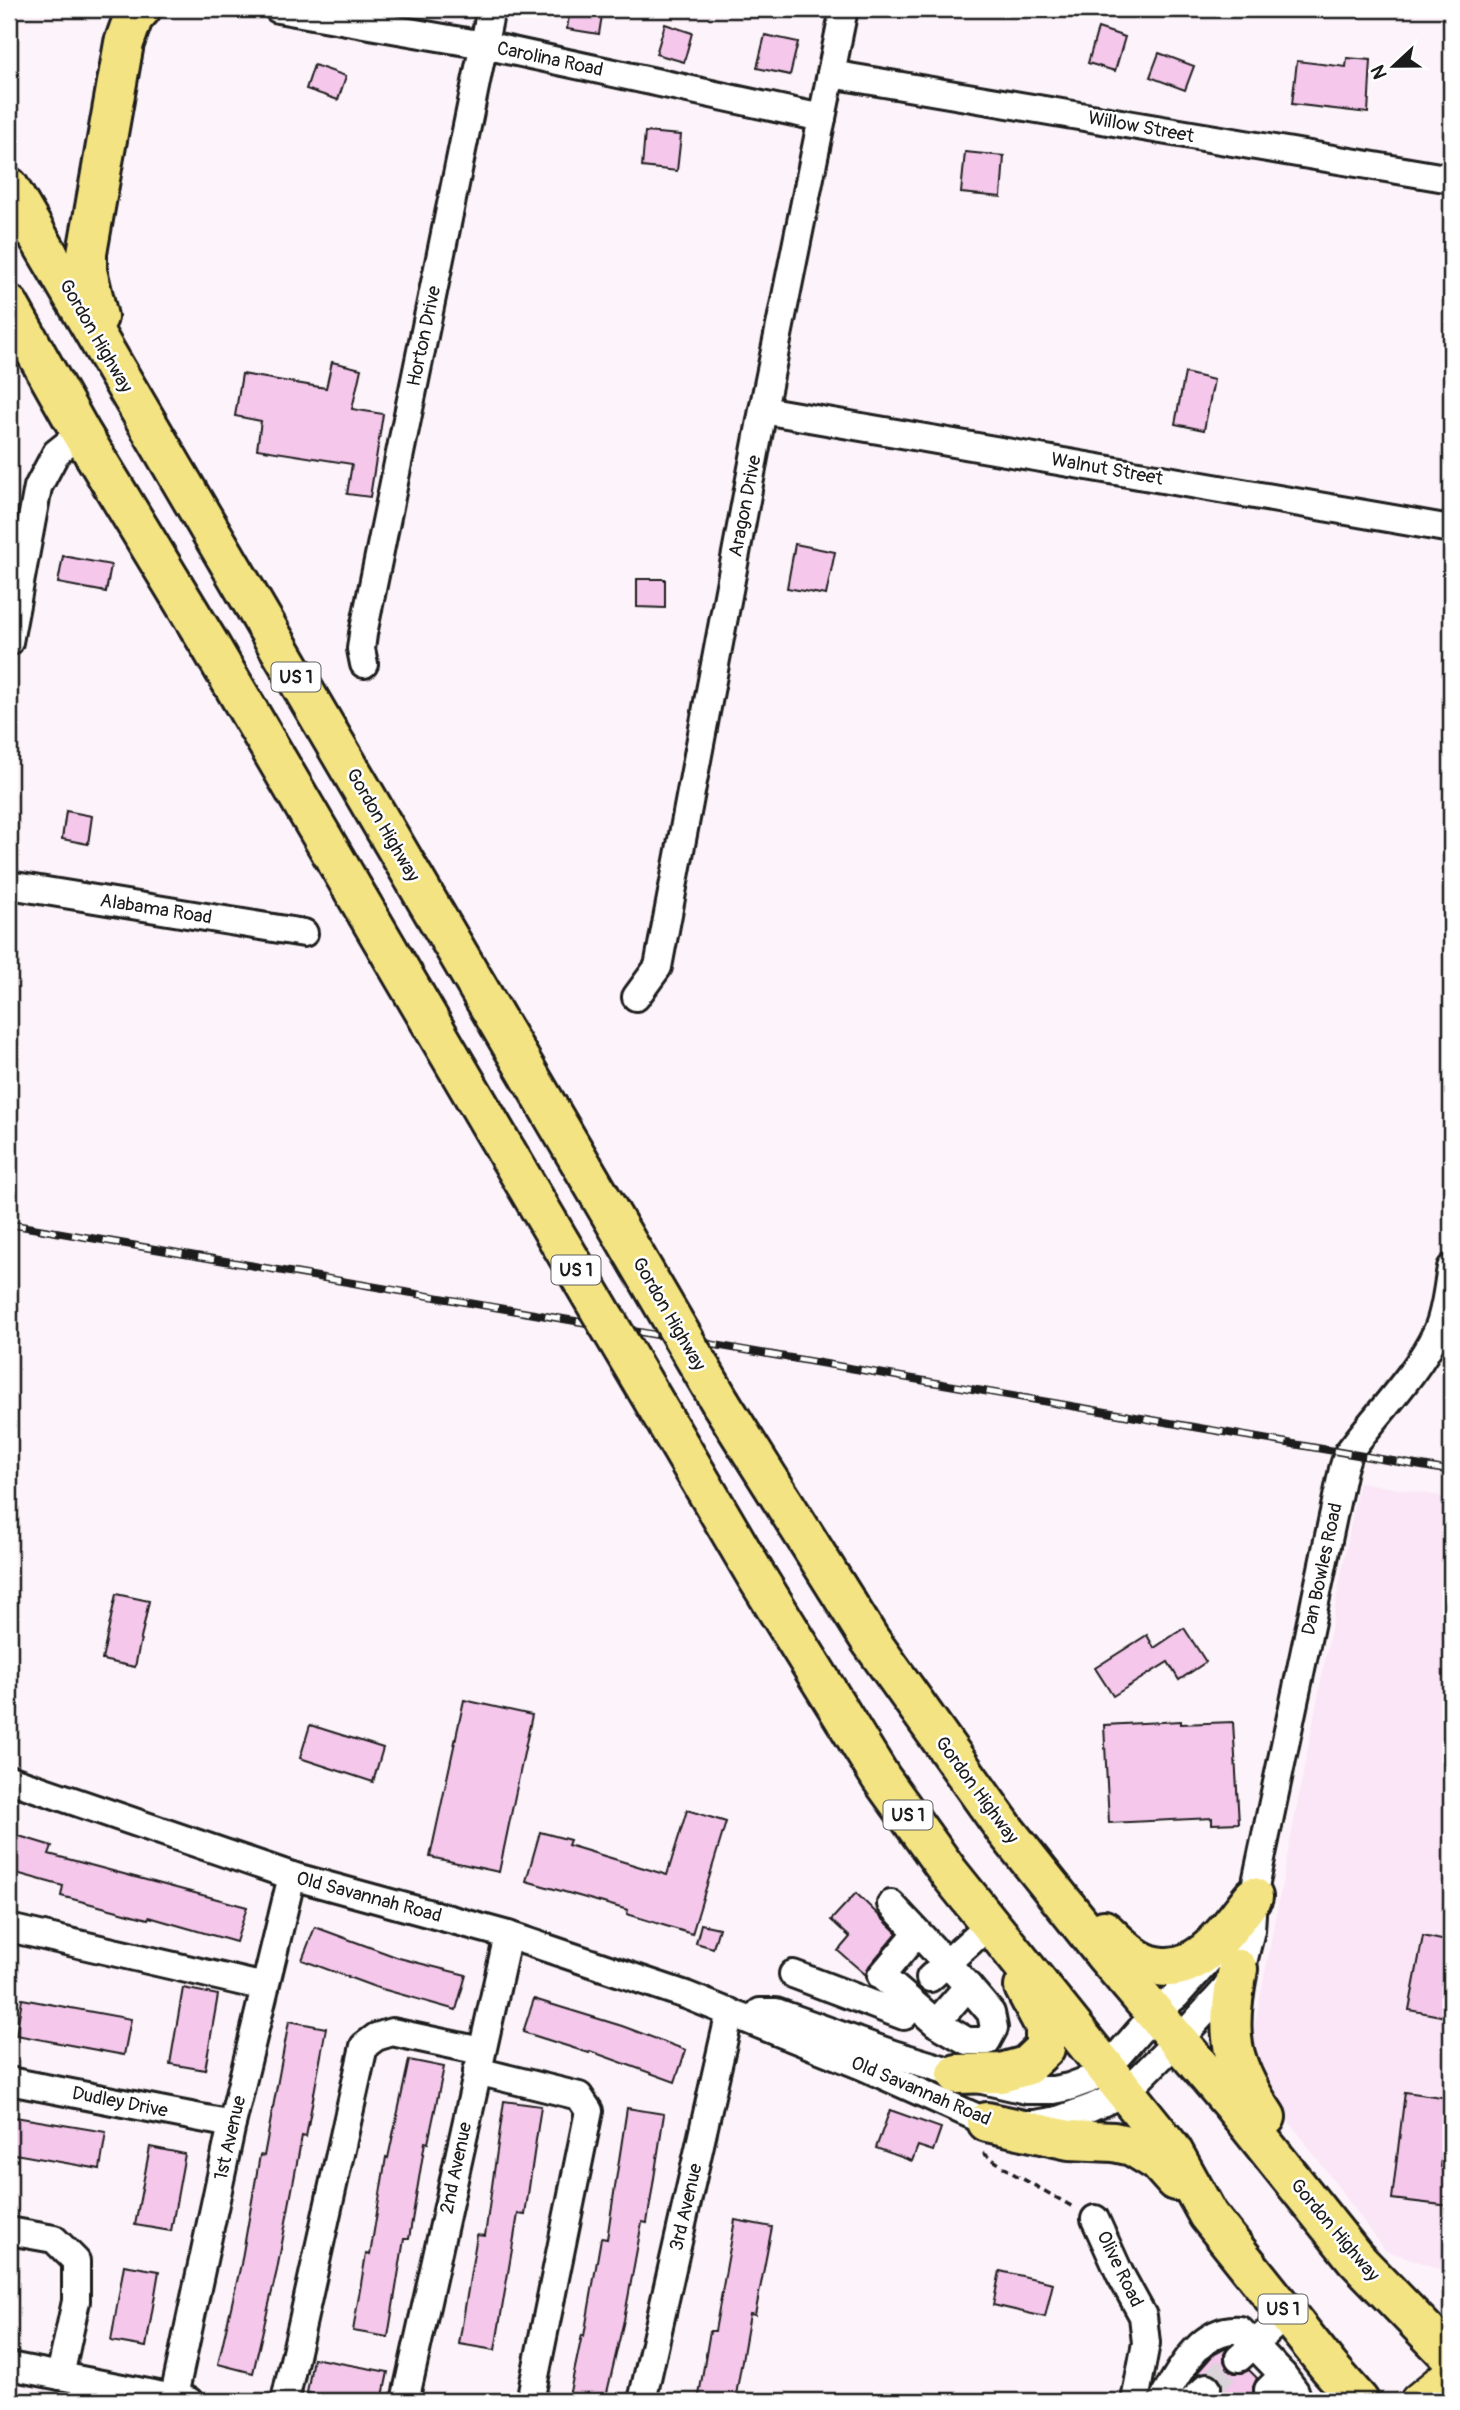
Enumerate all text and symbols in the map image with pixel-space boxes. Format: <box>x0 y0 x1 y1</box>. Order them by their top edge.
north arrow <box>1358 32 1428 102</box>
street label: Carolina Road <box>495 36 605 82</box>
text: N <box>1366 61 1393 82</box>
street label: Willow Street <box>1086 106 1196 148</box>
street label: Gordon Highway <box>54 275 138 397</box>
street label: Horton Drive <box>402 283 446 388</box>
street label: Walnut Street <box>1049 447 1165 491</box>
street label: Aragon Drive <box>723 453 767 559</box>
road number: US 1 <box>272 662 320 692</box>
street label: Gordon Highway <box>341 764 425 886</box>
street label: Alabama Road <box>98 888 214 930</box>
street label: Gordon Highway <box>627 1253 711 1375</box>
road number: US 1 <box>552 1255 600 1284</box>
street label: Dan Bowles Road <box>1296 1501 1348 1637</box>
street label: Gordon Highway <box>930 1732 1024 1848</box>
road number: US 1 <box>884 1800 932 1829</box>
street label: Old Savannah Road <box>294 1866 444 1928</box>
street label: Old Savannah Road <box>848 2051 994 2131</box>
street label: Dudley Drive <box>70 2081 171 2123</box>
street label: 1st Avenue <box>209 2093 252 2183</box>
street label: 2nd Avenue <box>435 2119 478 2216</box>
street label: 3rd Avenue <box>664 2160 708 2253</box>
street label: Gordon Highway <box>1285 2174 1385 2286</box>
street label: Olive Road <box>1091 2227 1149 2311</box>
road number: US 1 <box>1258 2294 1308 2323</box>

